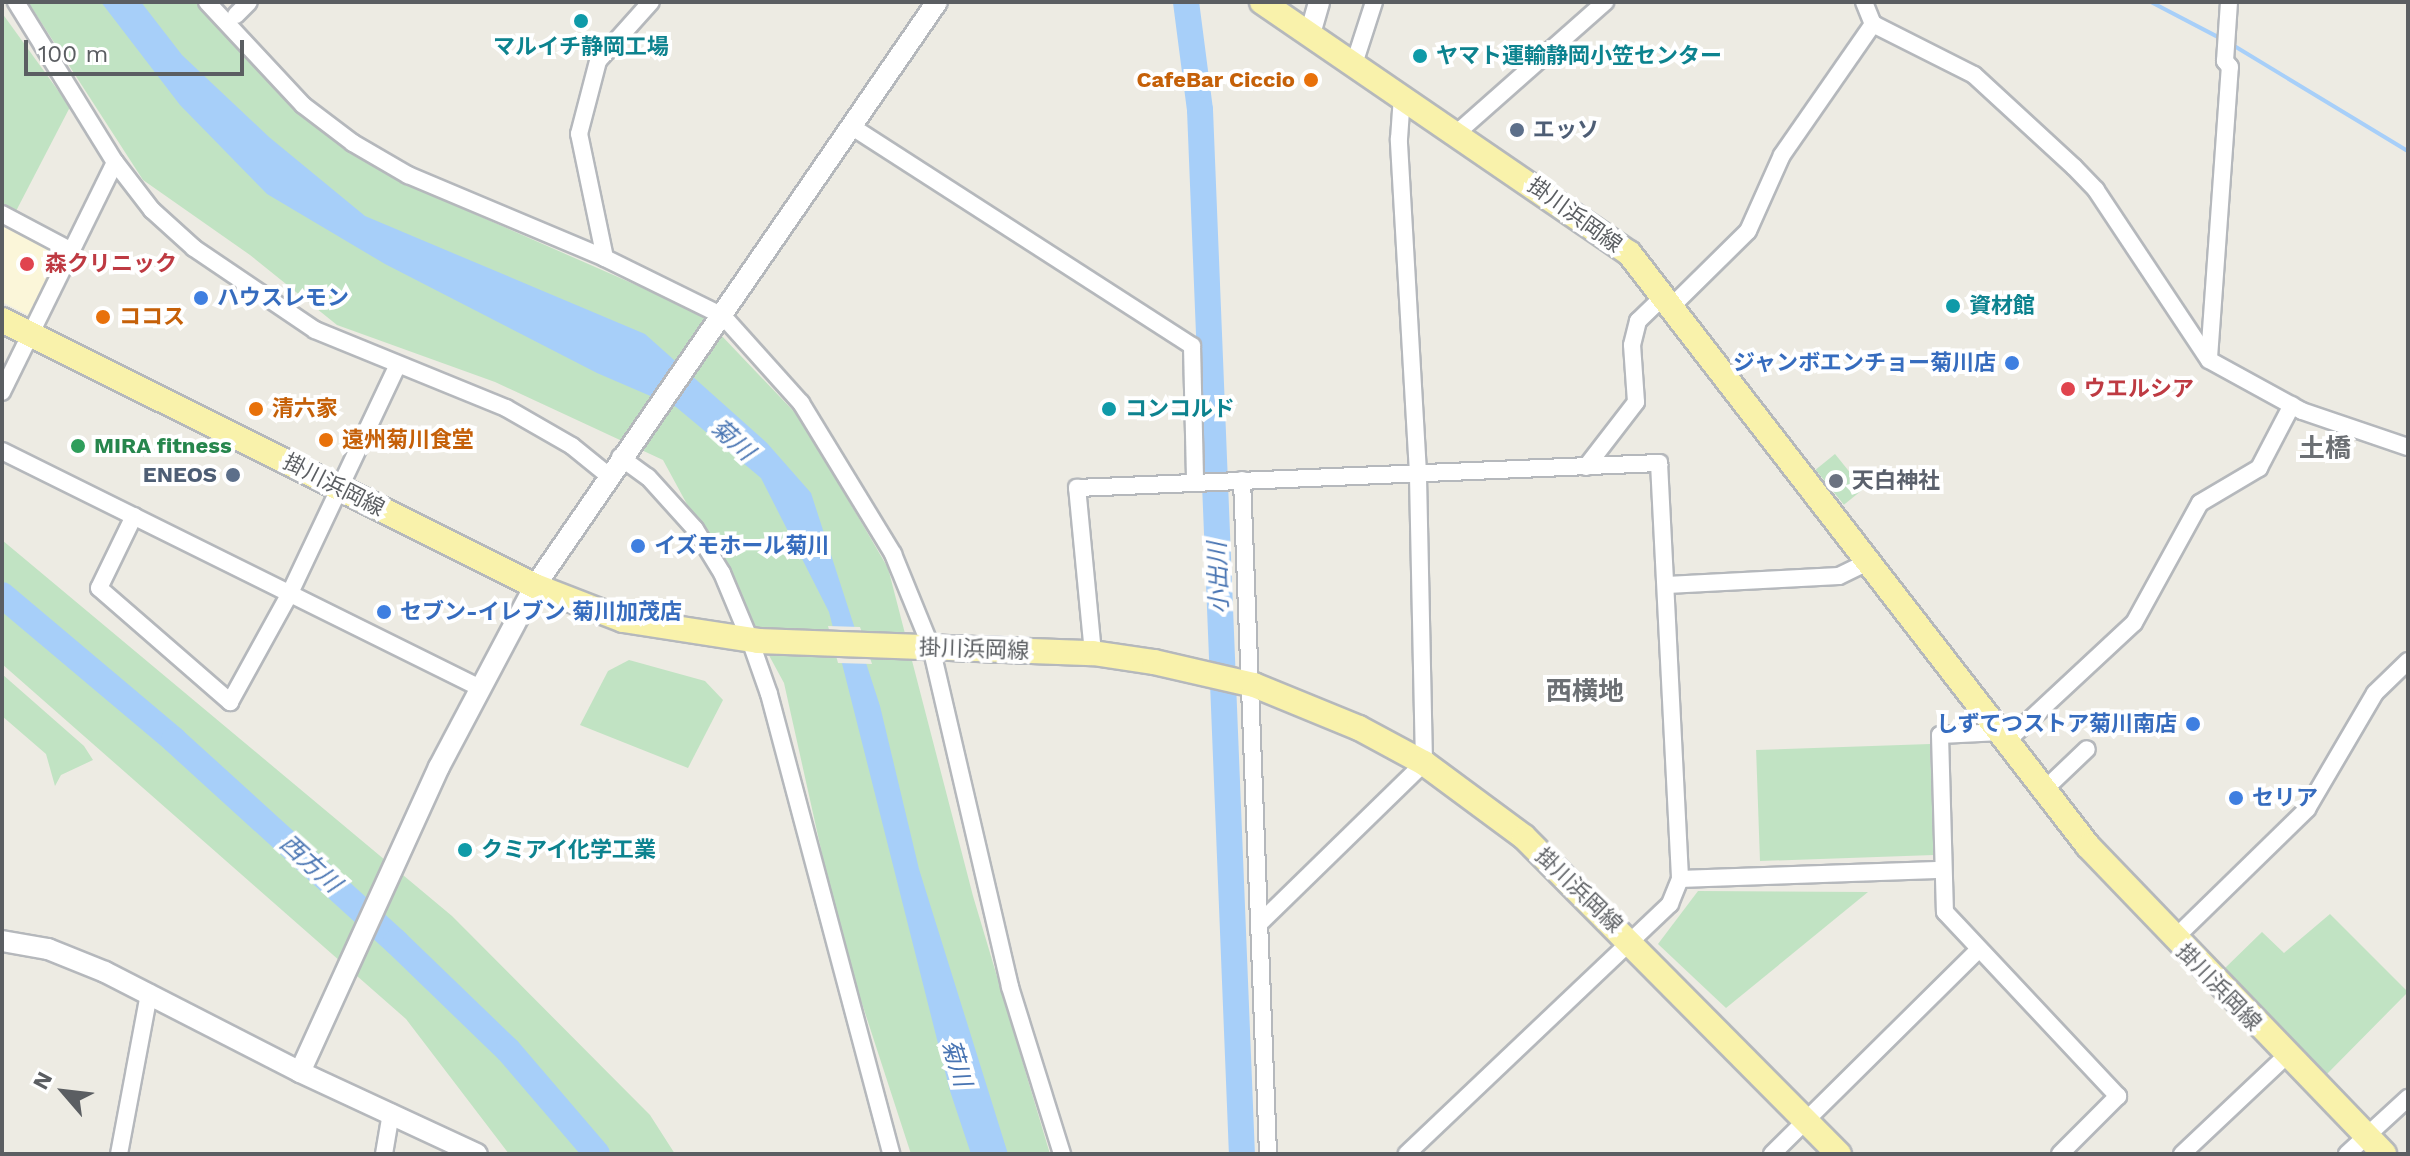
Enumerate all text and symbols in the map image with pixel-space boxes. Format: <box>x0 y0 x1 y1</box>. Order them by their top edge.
marker: マルイチ静岡工場 <box>572 12 590 30</box>
scale bar <box>28 24 248 74</box>
place label: マルイチ静岡工場 <box>493 34 669 60</box>
text: 100 m <box>38 40 108 68</box>
place label: ヤマト運輸静岡小笠センター <box>1436 43 1722 69</box>
marker: ヤマト運輸静岡小笠センター <box>1411 47 1429 65</box>
place label: CafeBar Ciccio <box>1136 67 1295 93</box>
marker: CafeBar Ciccio <box>1302 71 1320 89</box>
place label: エッソ <box>1533 117 1599 143</box>
marker: エッソ <box>1508 121 1526 139</box>
street label: 掛川浜岡線 <box>1523 172 1627 258</box>
place label: 森クリニック <box>45 251 177 277</box>
marker: 森クリニック <box>16 253 38 275</box>
place label: ハウスレモン <box>217 285 349 311</box>
marker: ハウスレモン <box>192 289 210 307</box>
place label: 資材館 <box>1969 293 2035 319</box>
marker: 資材館 <box>1944 297 1962 315</box>
place label: ココス <box>119 304 185 330</box>
marker: ココス <box>94 308 112 326</box>
place label: ジャンボエンチョー菊川店 <box>1732 350 1996 376</box>
marker: ジャンボエンチョー菊川店 <box>2003 354 2021 372</box>
place label: ウエルシア <box>2084 376 2194 402</box>
marker: ウエルシア <box>2059 380 2077 398</box>
place label: 清六家 <box>272 396 338 422</box>
place label: コンコルド <box>1125 396 1235 422</box>
marker: 清六家 <box>247 400 265 418</box>
marker: コンコルド <box>1100 400 1118 418</box>
water label: 菊川 <box>705 413 759 467</box>
place label: 遠州菊川食堂 <box>342 427 474 453</box>
marker: 遠州菊川食堂 <box>317 431 335 449</box>
place label: MIRA fitness <box>94 433 232 459</box>
district label: 土橋 <box>2299 433 2351 465</box>
marker: MIRA fitness <box>69 437 87 455</box>
street label: 掛川浜岡線 <box>279 448 389 522</box>
place label: ENEOS <box>143 462 217 488</box>
marker: ENEOS <box>224 466 242 484</box>
place label: 天白神社 <box>1852 468 1940 494</box>
marker: 天白神社 <box>1827 472 1845 490</box>
place label: イズモホール菊川 <box>654 533 830 559</box>
marker: イズモホール菊川 <box>629 537 647 555</box>
water label: 小出川 <box>1203 542 1235 614</box>
place label: セブン-イレブン 菊川加茂店 <box>400 599 682 625</box>
marker: セブン-イレブン 菊川加茂店 <box>375 603 393 621</box>
street label: 掛川浜岡線 <box>919 634 1029 664</box>
district label: 西横地 <box>1546 676 1624 708</box>
place label: しずてつストア菊川南店 <box>1935 711 2177 737</box>
marker: しずてつストア菊川南店 <box>2184 715 2202 733</box>
place label: セリア <box>2252 785 2318 811</box>
marker: セリア <box>2227 789 2245 807</box>
water label: 西方川 <box>274 829 346 899</box>
place label: クミアイ化学工業 <box>481 837 657 863</box>
marker: クミアイ化学工業 <box>456 841 474 859</box>
street label: 掛川浜岡線 <box>1530 842 1628 938</box>
street label: 掛川浜岡線 <box>2171 938 2267 1036</box>
water label: 菊川 <box>935 1036 977 1090</box>
north arrow <box>24 1052 104 1132</box>
text: N <box>28 1067 57 1094</box>

